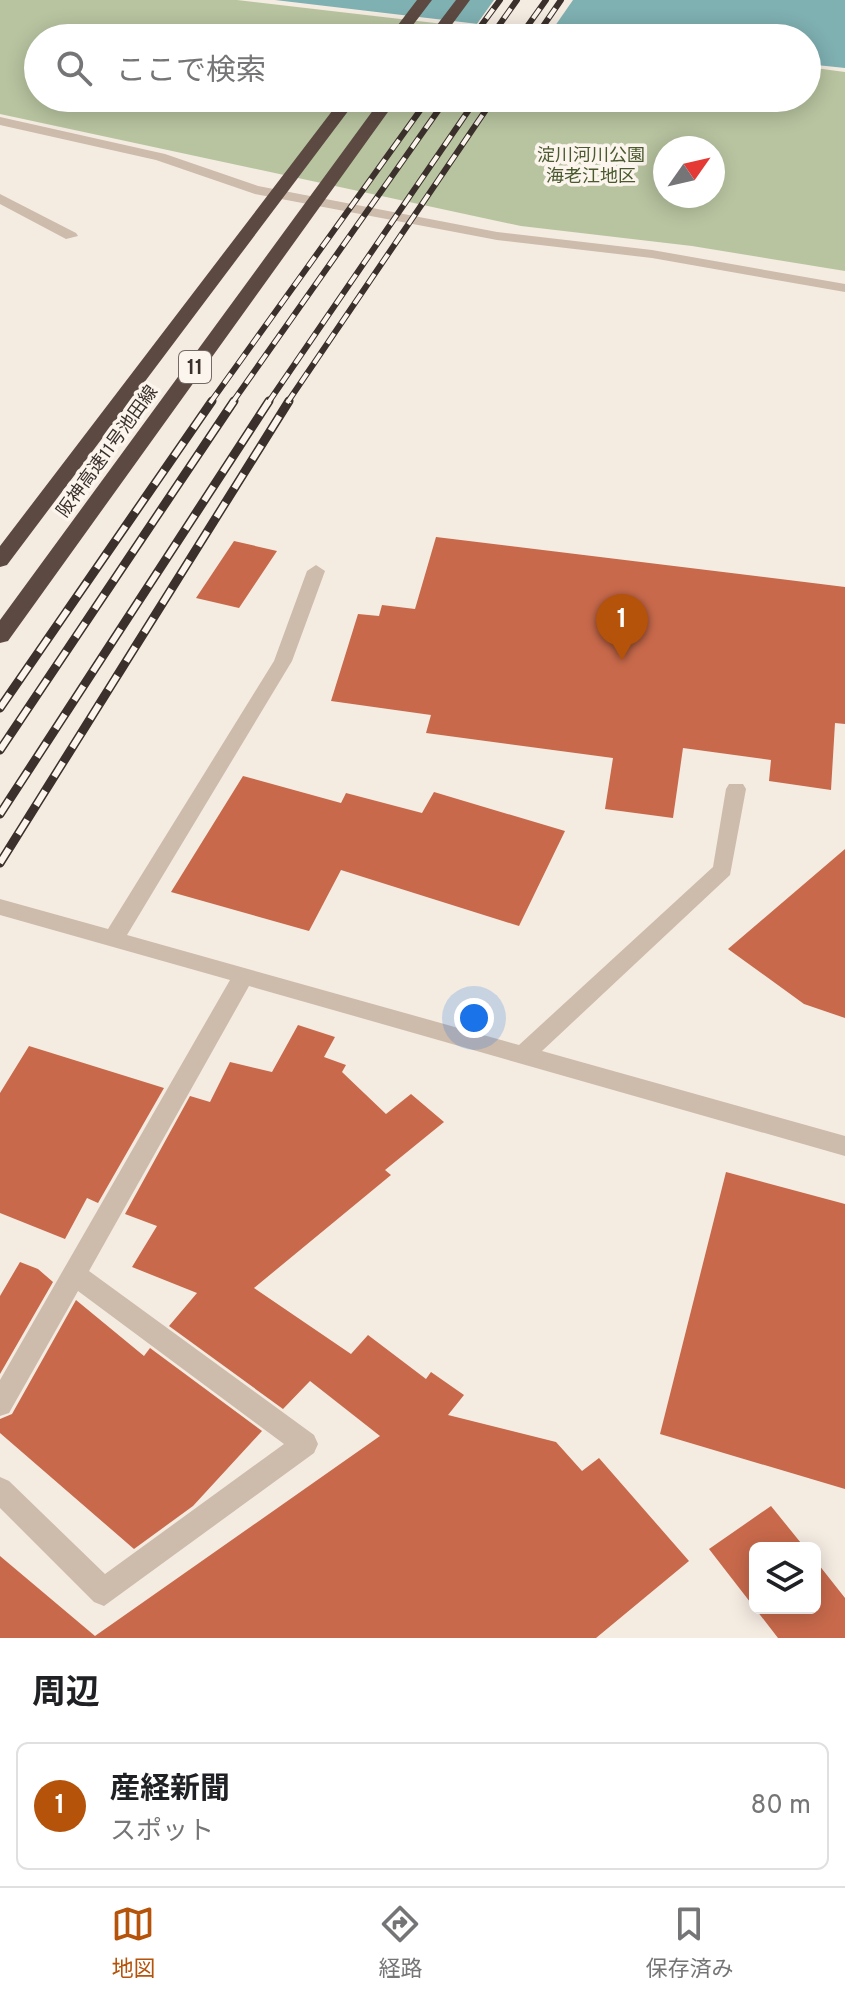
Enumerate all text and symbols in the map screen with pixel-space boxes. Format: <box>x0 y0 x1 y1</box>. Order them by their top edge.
search box <box>24 24 821 112</box>
icon: search <box>52 46 96 90</box>
text: ここで検索 <box>116 54 266 91</box>
north arrow <box>653 136 725 208</box>
park label: 淀川河川公園 海老江地区 <box>537 145 645 189</box>
road number: 11 <box>179 351 211 383</box>
street label: 阪神高速11号池田線 <box>53 381 164 522</box>
pin: 1 <box>596 594 648 660</box>
your location <box>454 998 494 1038</box>
map controls <box>749 1542 821 1614</box>
button: layers <box>749 1542 821 1614</box>
text: 周辺 <box>32 1673 100 1716</box>
text: 産経新聞 <box>110 1772 230 1809</box>
text: 1 <box>55 1790 65 1823</box>
text: 80 m <box>751 1790 811 1823</box>
text: スポット <box>110 1816 214 1849</box>
tab: 地図 <box>111 1902 156 1984</box>
tab: 経路 <box>378 1902 423 1984</box>
tab: 保存済み <box>645 1902 734 1984</box>

